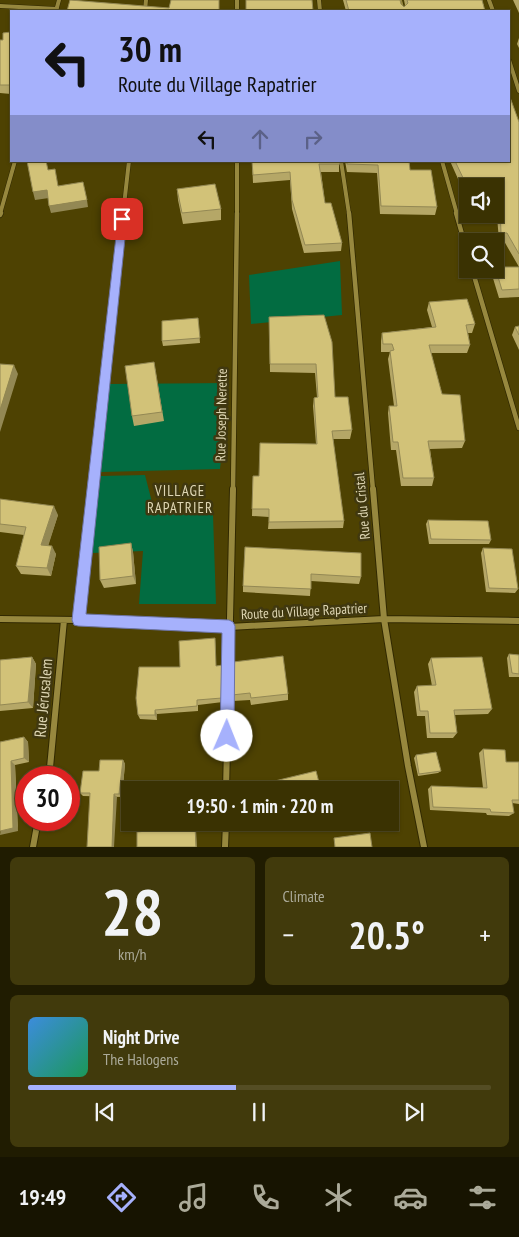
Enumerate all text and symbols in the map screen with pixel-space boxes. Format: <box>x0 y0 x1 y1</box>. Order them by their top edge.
text: 30 m <box>118 26 182 72</box>
icon: left <box>35 30 100 95</box>
text: Route du Village Rapatrier <box>118 70 317 98</box>
icon: left <box>193 125 221 153</box>
icon: ahead <box>246 125 274 153</box>
icon: right <box>299 125 327 153</box>
map controls <box>459 178 504 278</box>
button: sound <box>459 178 504 223</box>
pin <box>101 198 143 240</box>
icon: arrive <box>108 205 136 233</box>
button: search <box>459 233 504 278</box>
street label: Rue Joseph Nerette <box>211 368 231 462</box>
street label: Rue du Cristal <box>350 471 374 540</box>
district label: VILLAGE RAPATRIER <box>147 481 213 517</box>
street label: Route du Village Rapatrier <box>240 599 368 623</box>
street label: Rue Jérusalem <box>30 658 56 738</box>
position arrow <box>200 709 252 761</box>
speed limit sign: 30 <box>15 766 80 831</box>
text: 19:50 · 1 min · 220 m <box>187 794 333 818</box>
text: 28 <box>101 869 163 953</box>
text: Climate <box>283 886 325 906</box>
text: 20.5° <box>349 910 425 959</box>
text: − <box>283 916 294 953</box>
text: + <box>479 916 491 953</box>
text: km/h <box>118 944 146 964</box>
text: Night Drive <box>103 1025 180 1049</box>
text: The Halogens <box>103 1049 179 1069</box>
icon: previous <box>91 1098 119 1126</box>
icon: pause <box>245 1098 273 1126</box>
icon: next <box>400 1098 428 1126</box>
icon: directions <box>104 1180 139 1215</box>
icon: music <box>176 1180 211 1215</box>
icon: phone <box>248 1180 283 1215</box>
icon: climate <box>321 1180 356 1215</box>
icon: car <box>393 1180 428 1215</box>
icon: filters <box>465 1180 500 1215</box>
text: 19:49 <box>19 1183 66 1211</box>

